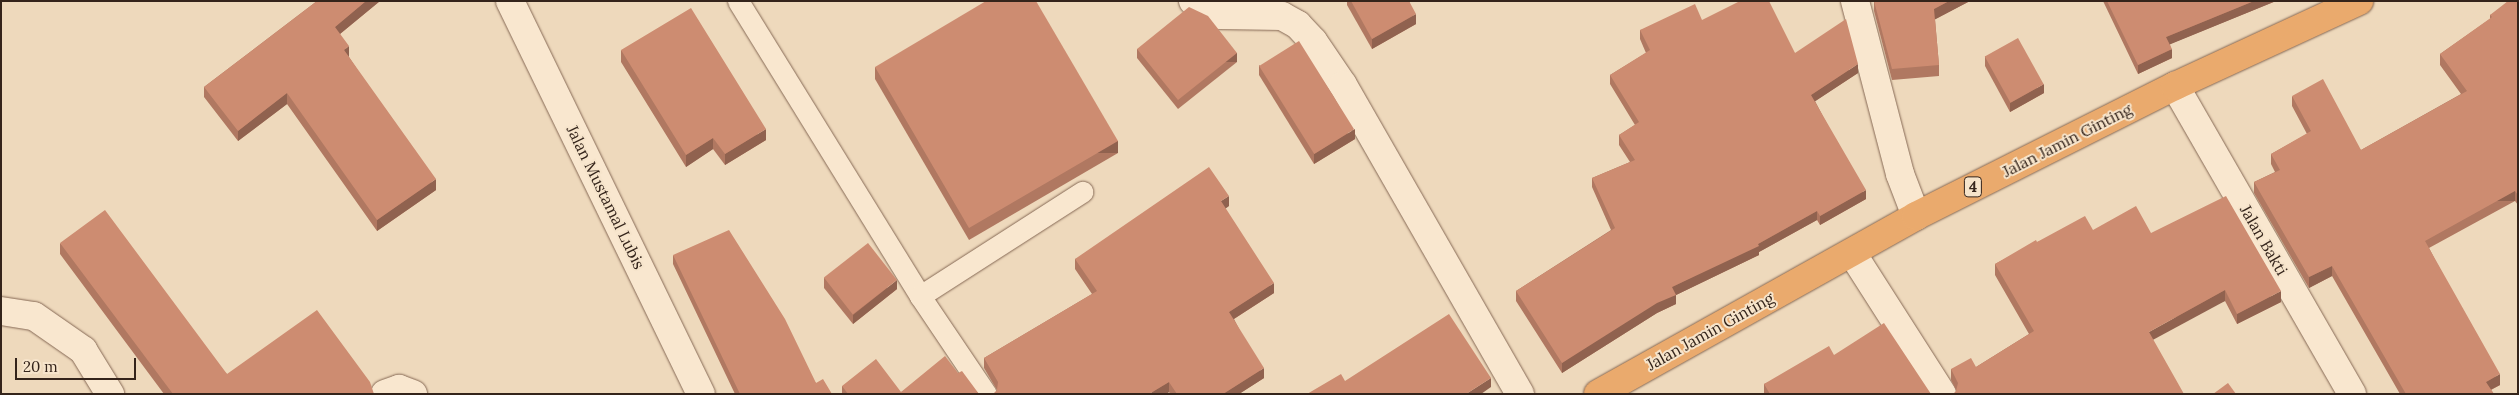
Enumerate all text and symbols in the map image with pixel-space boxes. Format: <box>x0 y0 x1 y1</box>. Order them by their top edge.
street label: Jalan Jamin Ginting <box>1999 99 2135 181</box>
street label: Jalan Mustamal Lubis <box>563 122 649 272</box>
road number: 4 <box>1963 174 1983 200</box>
street label: Jalan Bakti <box>2236 201 2292 279</box>
street label: Jalan Jamin Ginting <box>1643 288 1777 374</box>
scale bar <box>18 348 139 380</box>
text: 20 m <box>23 357 58 376</box>

